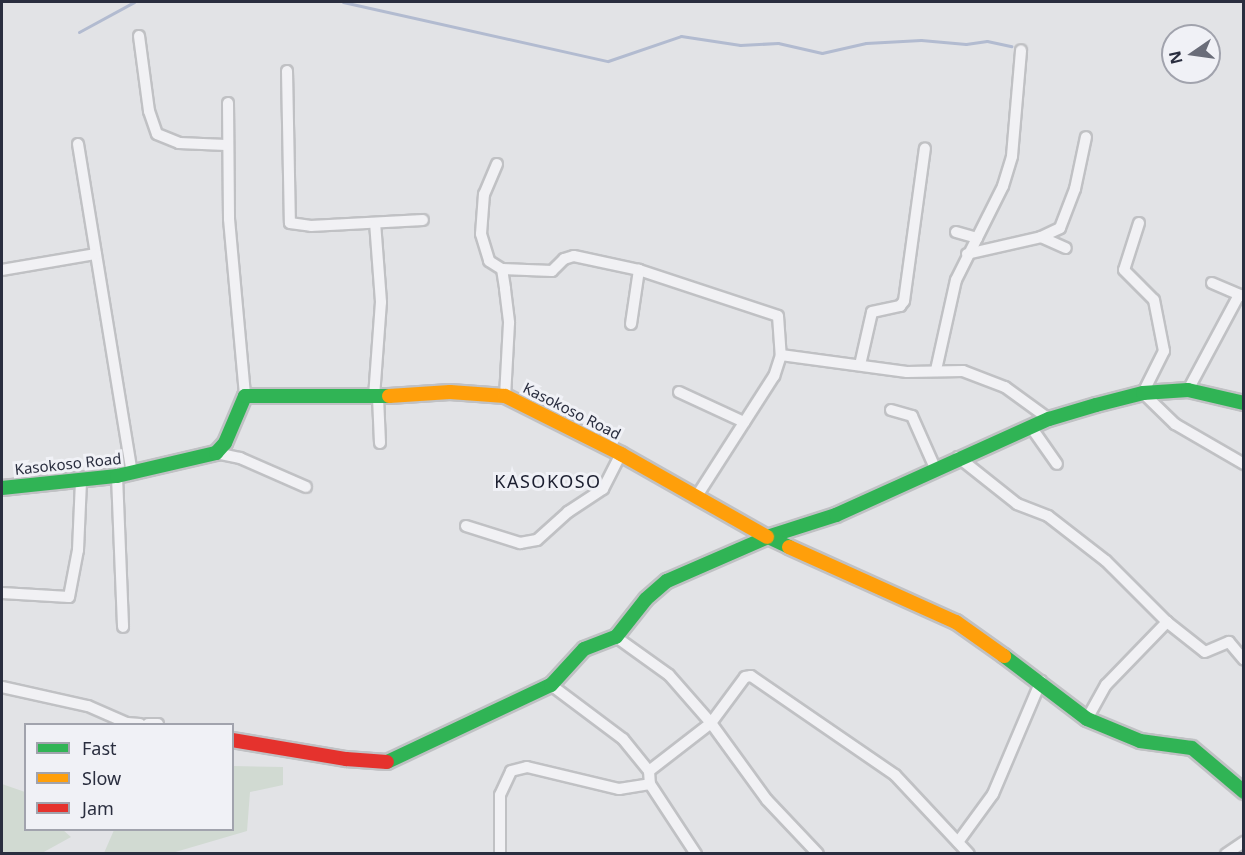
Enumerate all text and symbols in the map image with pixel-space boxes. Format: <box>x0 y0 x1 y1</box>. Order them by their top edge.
north arrow <box>1161 24 1221 84</box>
text: N <box>1163 49 1188 66</box>
street label: Kasokoso Road <box>520 379 624 443</box>
street label: Kasokoso Road <box>14 449 122 479</box>
district label: KASOKOSO <box>494 470 602 492</box>
legend <box>24 723 234 831</box>
text: Fast <box>82 736 117 760</box>
text: Slow <box>82 766 121 790</box>
text: Jam <box>82 796 114 820</box>

